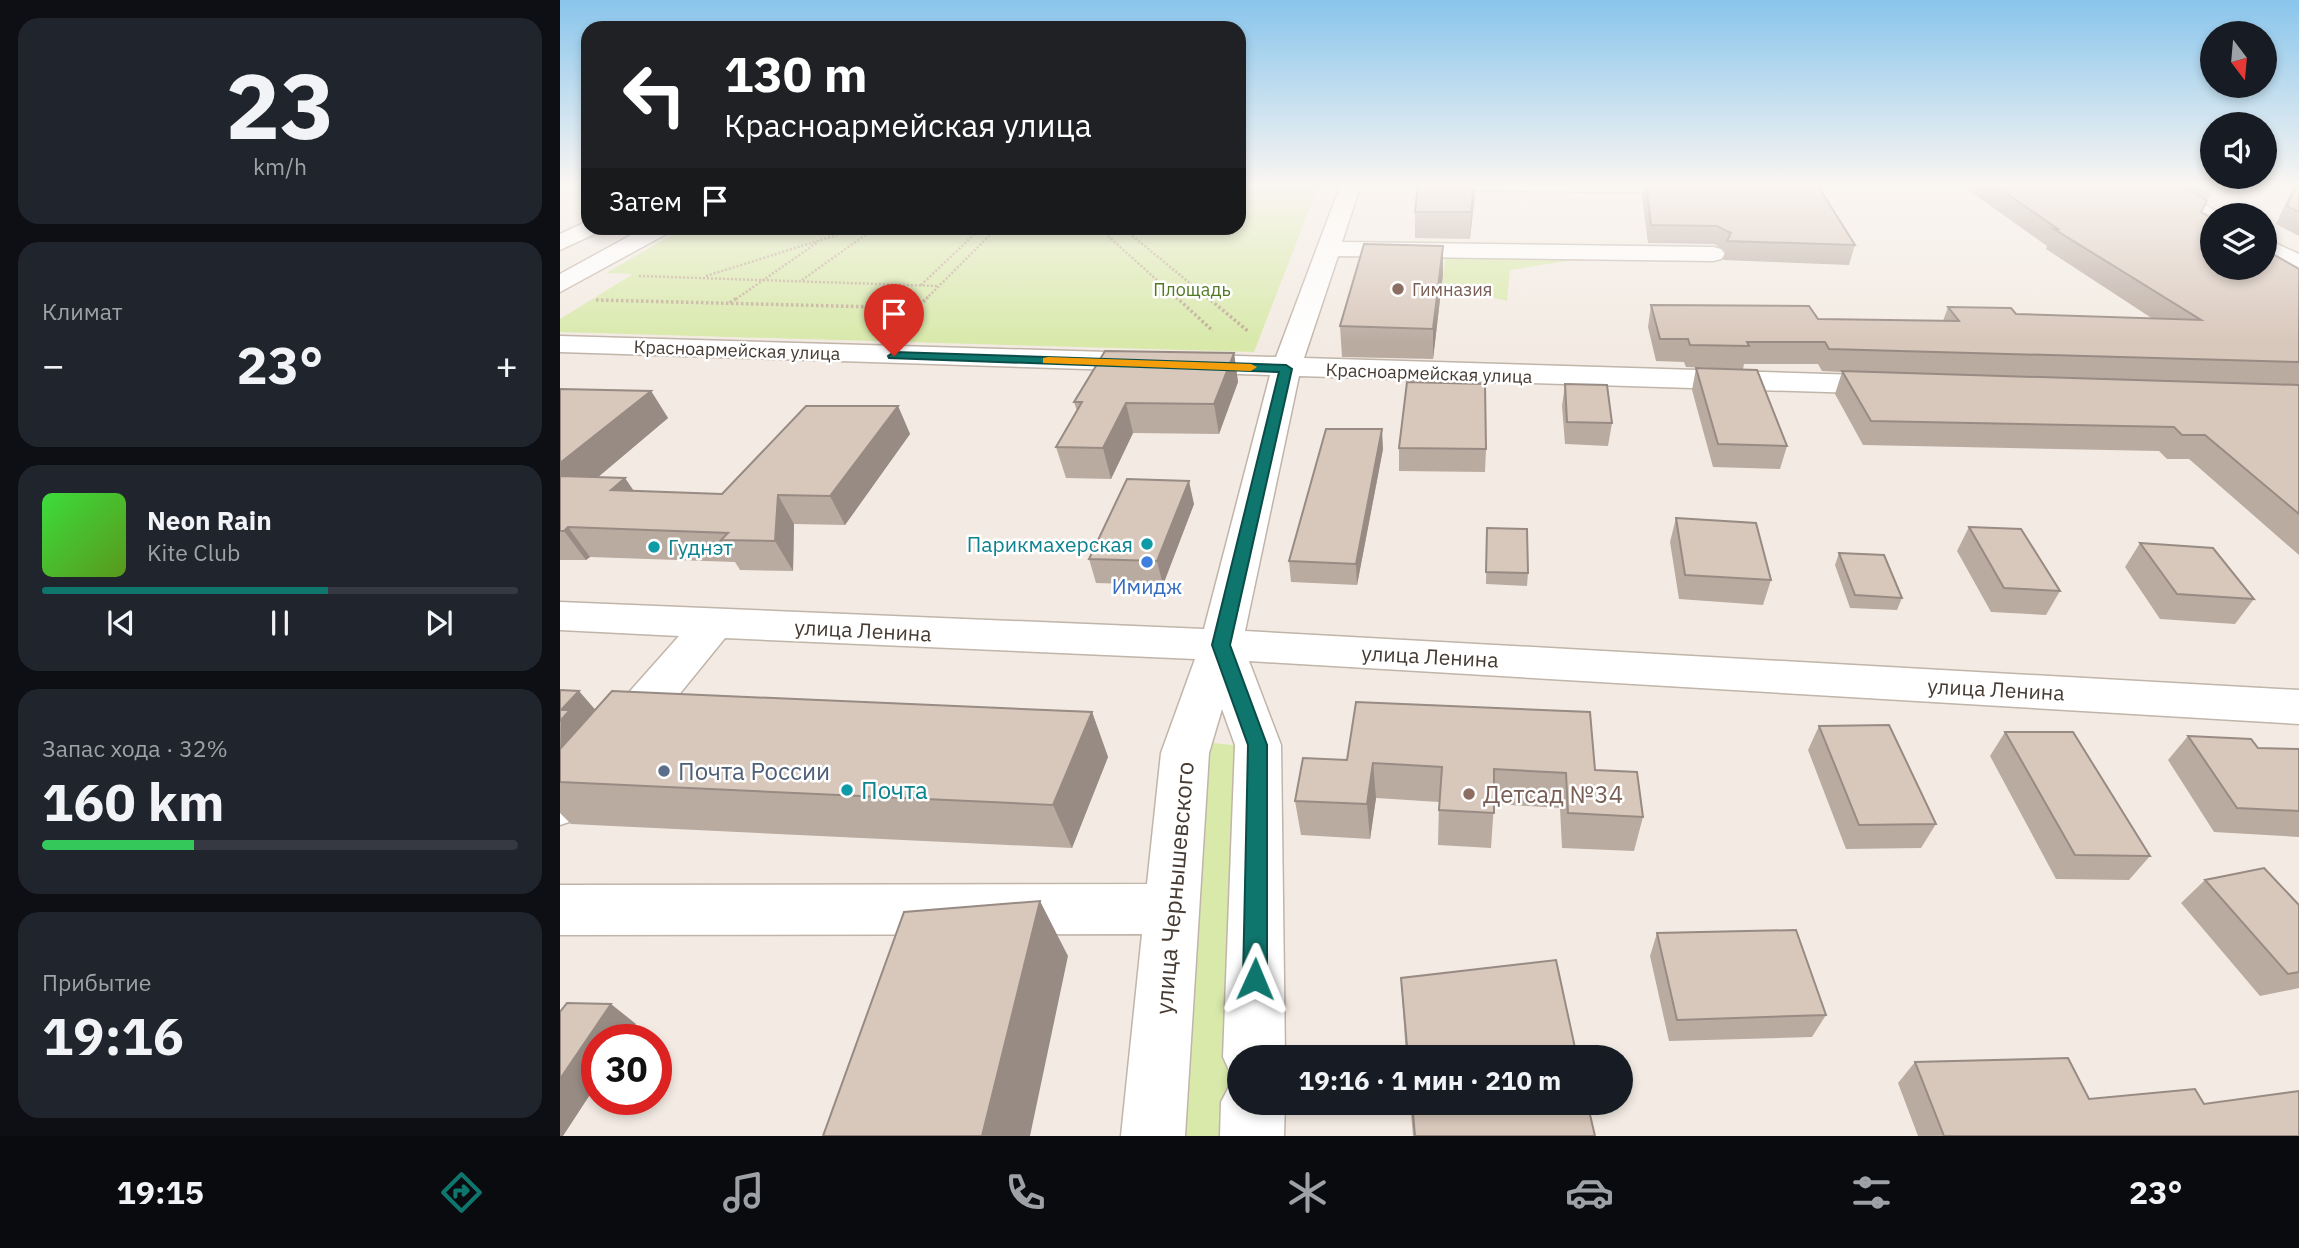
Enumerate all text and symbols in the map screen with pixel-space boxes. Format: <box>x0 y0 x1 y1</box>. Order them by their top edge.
north arrow <box>2200 21 2277 98</box>
map controls <box>2200 21 2277 280</box>
text: 130 m <box>724 42 868 105</box>
text: 23 <box>225 46 335 164</box>
icon: left <box>609 49 700 140</box>
text: Красноармейская улица <box>724 104 1092 146</box>
button: sound <box>2200 112 2277 189</box>
text: km/h <box>253 151 307 181</box>
icon: arrive <box>696 182 734 220</box>
text: Затем <box>609 184 682 218</box>
button: layers <box>2200 203 2277 280</box>
park label: Площадь <box>1153 278 1231 301</box>
place label: Гимназия <box>1412 278 1492 301</box>
marker: Гимназия <box>1390 281 1406 297</box>
pin <box>864 284 924 356</box>
icon: arrive <box>875 295 913 333</box>
text: Климат <box>42 296 123 326</box>
text: 23° <box>237 331 323 398</box>
street label: Красноармейская улица <box>633 335 841 365</box>
text: − <box>42 340 65 389</box>
text: + <box>495 340 518 389</box>
street label: Красноармейская улица <box>1325 358 1533 388</box>
text: Neon Rain <box>147 503 272 537</box>
place label: Парикмахерская <box>967 530 1133 558</box>
place label: Гуднэт <box>668 533 733 561</box>
marker: Парикмахерская <box>1139 536 1155 552</box>
text: Kite Club <box>147 537 240 567</box>
marker: Гуднэт <box>646 539 662 555</box>
marker: Имидж <box>1139 554 1155 570</box>
place label: Имидж <box>1112 572 1182 600</box>
icon: previous <box>102 604 140 642</box>
icon: pause <box>261 604 299 642</box>
icon: next <box>420 604 458 642</box>
street label: улица Ленина <box>794 612 932 648</box>
street label: улица Ленина <box>1361 638 1499 674</box>
street label: улица Ленина <box>1927 671 2065 707</box>
text: Запас хода · 32% <box>42 733 228 763</box>
place label: Почта России <box>678 755 830 787</box>
street label: улица Чернышевского <box>1147 760 1201 1016</box>
marker: Почта России <box>656 763 672 779</box>
text: 160 km <box>42 768 224 835</box>
place label: Почта <box>861 774 928 806</box>
place label: Детсад №34 <box>1483 778 1623 810</box>
marker: Почта <box>839 782 855 798</box>
marker: Детсад №34 <box>1461 786 1477 802</box>
position arrow <box>1218 942 1292 1016</box>
text: Прибытие <box>42 967 151 997</box>
text: 19:16 <box>42 1002 184 1069</box>
speed limit sign: 30 <box>581 1024 672 1115</box>
text: 19:16 · 1 мин · 210 m <box>1299 1063 1561 1097</box>
icon: directions <box>437 1168 486 1217</box>
icon: music <box>719 1168 768 1217</box>
icon: phone <box>1001 1168 1050 1217</box>
icon: climate <box>1283 1168 1332 1217</box>
icon: car <box>1565 1168 1614 1217</box>
icon: filters <box>1847 1168 1896 1217</box>
text: 19:15 <box>117 1171 204 1213</box>
text: 23° <box>2129 1171 2182 1213</box>

